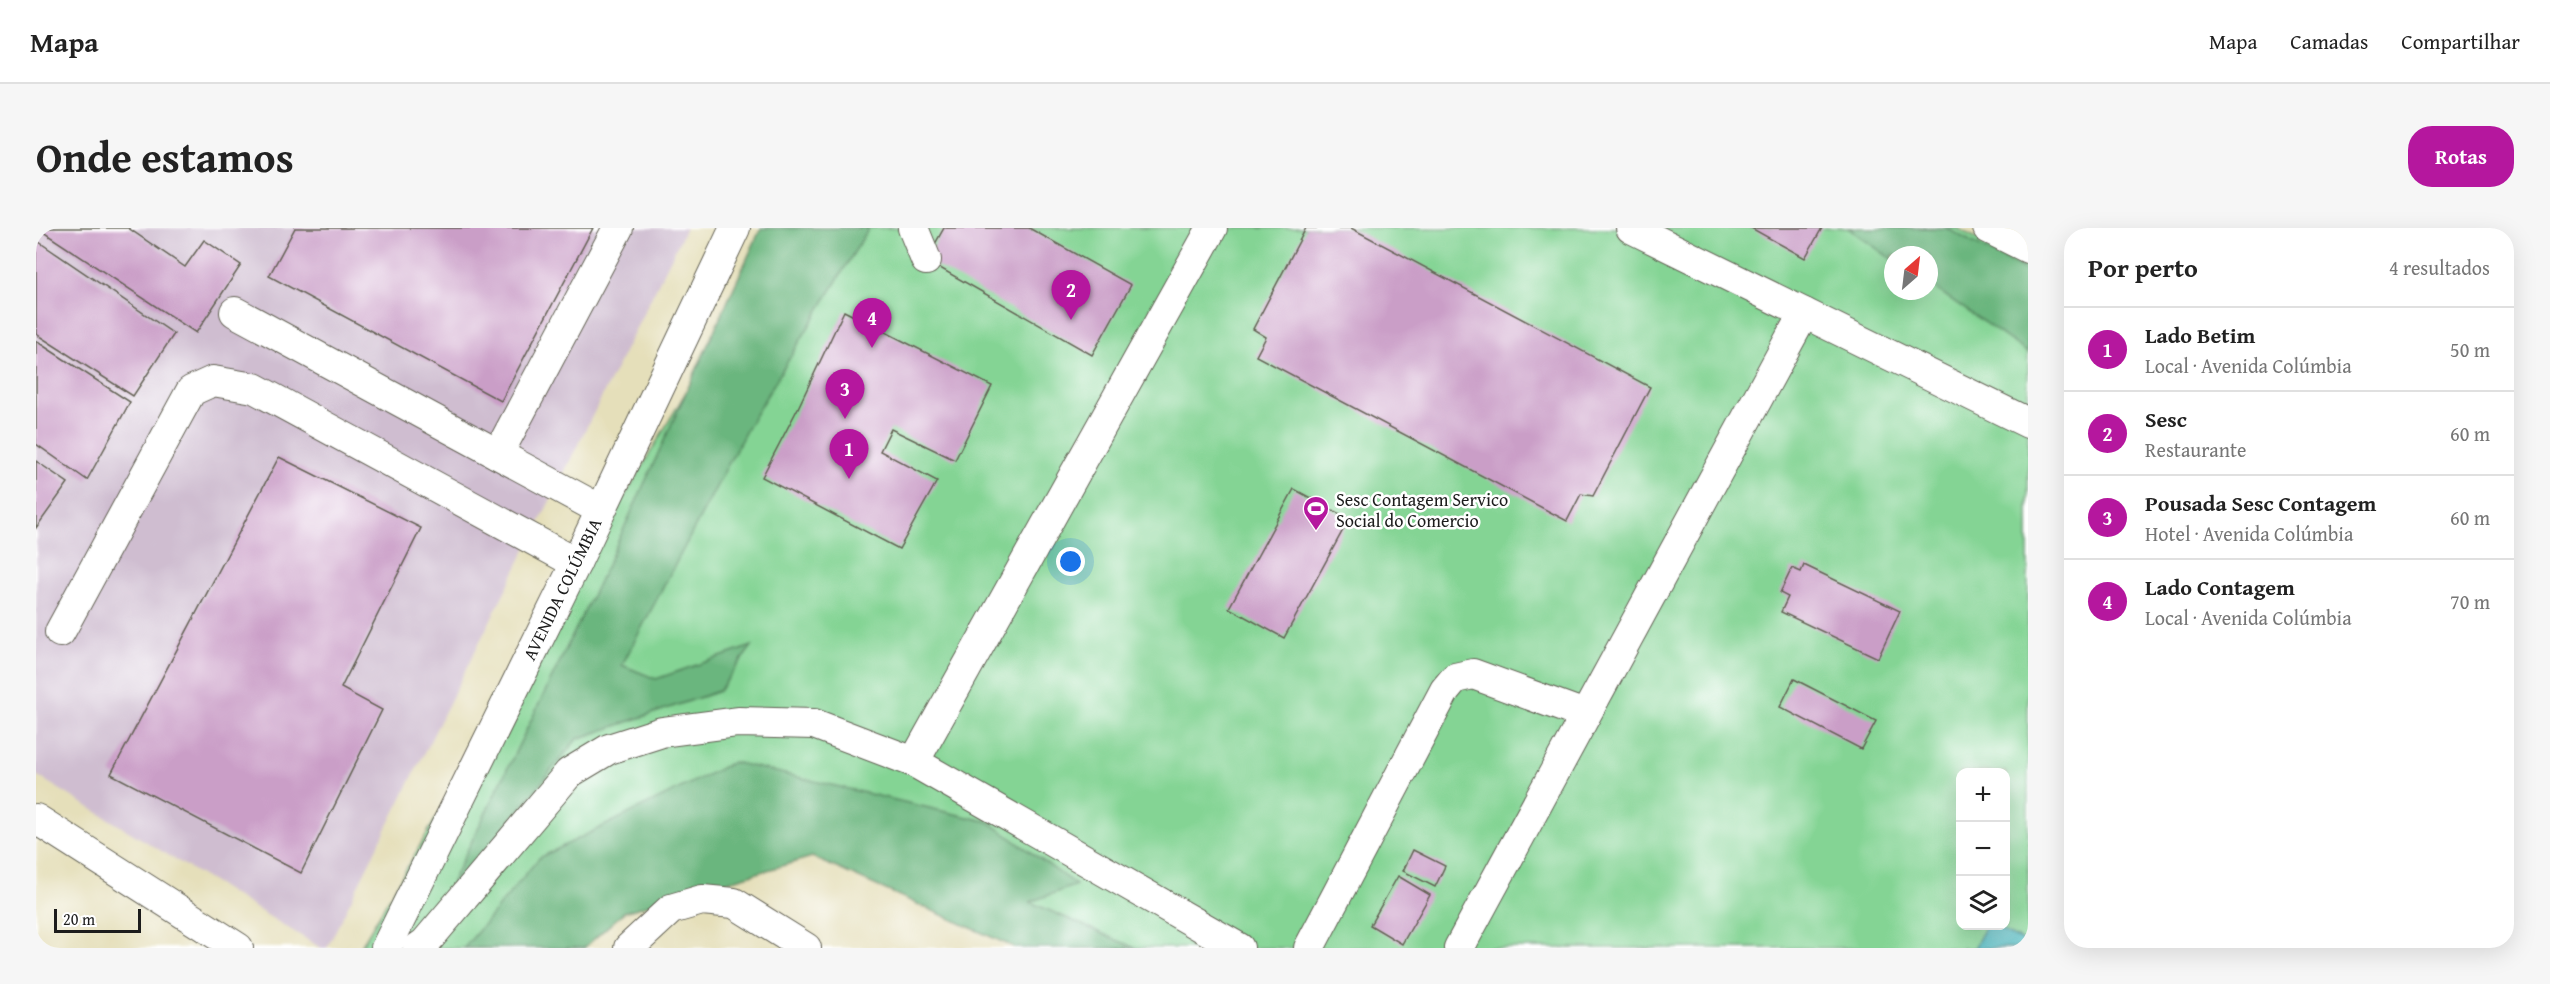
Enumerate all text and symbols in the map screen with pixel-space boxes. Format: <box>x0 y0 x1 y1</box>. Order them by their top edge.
text: Mapa <box>30 21 99 62</box>
text: Mapa <box>2209 26 2257 57</box>
text: Camadas <box>2290 26 2368 57</box>
text: Compartilhar <box>2401 26 2520 57</box>
text: Onde estamos <box>36 126 294 187</box>
button: Rotas <box>2408 126 2514 187</box>
north arrow <box>1884 246 1938 300</box>
text: Por perto <box>2088 248 2198 287</box>
text: 4 resultados <box>2389 253 2490 282</box>
pin: 2 <box>1052 270 1090 320</box>
pin: 4 <box>852 298 892 348</box>
text: Lado Betim <box>2145 319 2255 351</box>
text: 1 <box>2102 335 2113 364</box>
text: 50 m <box>2450 335 2490 364</box>
text: Local · Avenida Colúmbia <box>2145 351 2352 380</box>
pin: 3 <box>826 370 864 419</box>
text: Sesc <box>2145 403 2187 435</box>
text: 2 <box>2102 419 2113 448</box>
text: 60 m <box>2450 419 2490 448</box>
pin: 1 <box>830 430 868 479</box>
text: Restaurante <box>2145 435 2246 464</box>
place label: Sesc Contagem Servico Social do Comercio <box>1336 486 1508 534</box>
text: Pousada Sesc Contagem <box>2145 487 2376 519</box>
sports icon: Sesc Contagem Servico Social do Comercio <box>1301 494 1331 532</box>
text: 3 <box>2102 503 2113 532</box>
text: 60 m <box>2450 503 2490 532</box>
street label: AVENIDA COLÚMBIA <box>516 513 608 665</box>
text: Hotel · Avenida Colúmbia <box>2145 519 2353 548</box>
your location <box>1056 547 1085 576</box>
text: Lado Contagem <box>2145 571 2295 603</box>
text: 4 <box>2102 587 2113 616</box>
text: 70 m <box>2450 587 2490 616</box>
text: Local · Avenida Colúmbia <box>2145 603 2352 632</box>
map controls <box>1956 768 2010 930</box>
button: + <box>1956 768 2010 822</box>
button: − <box>1956 822 2010 876</box>
button: layers <box>1956 876 2010 930</box>
scale bar <box>54 906 141 934</box>
text: 20 m <box>63 907 95 931</box>

